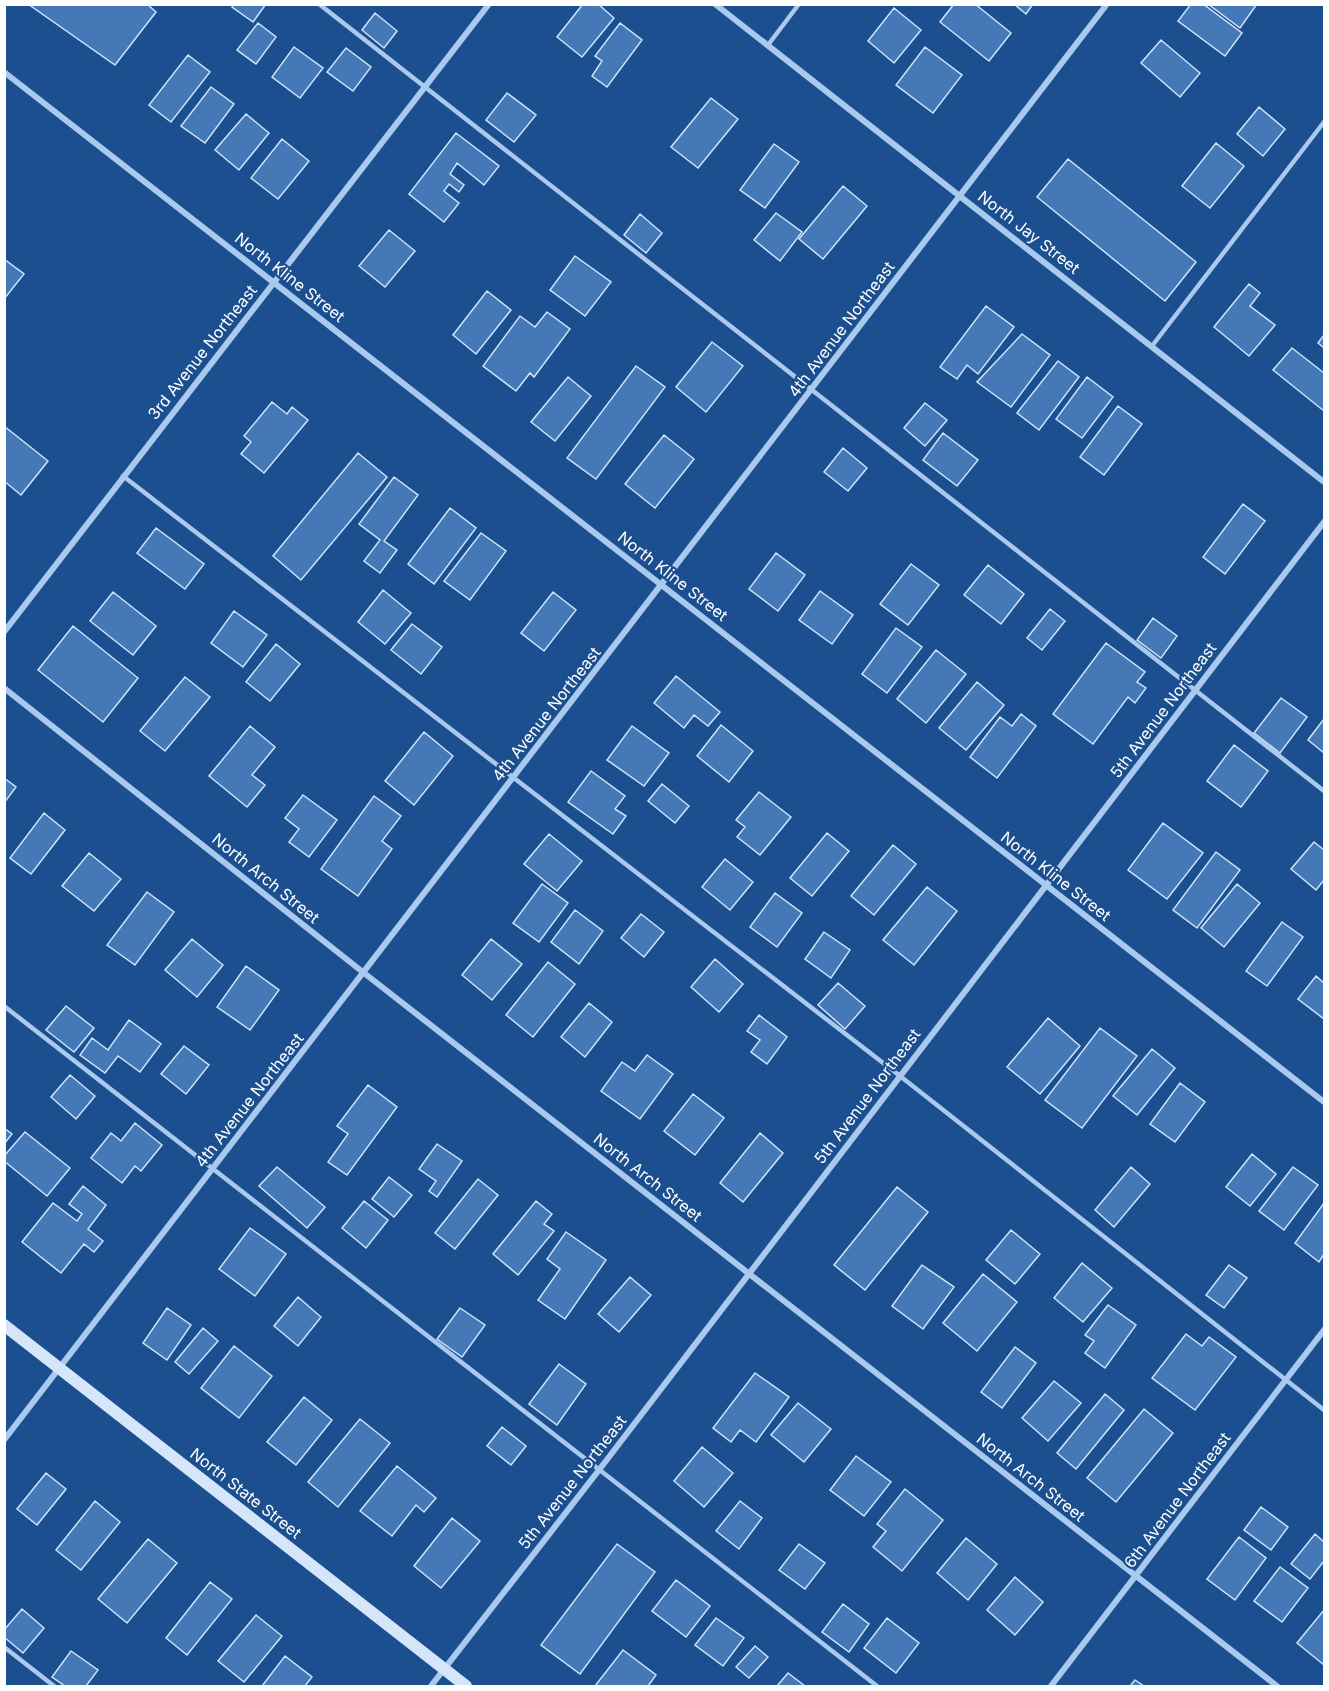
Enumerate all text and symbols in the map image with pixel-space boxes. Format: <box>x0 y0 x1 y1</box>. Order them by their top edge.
street label: North Jay Street <box>974 186 1084 278</box>
street label: North Kline Street <box>231 228 349 326</box>
street label: 4th Avenue Northeast <box>783 257 899 401</box>
street label: 3rd Avenue Northeast <box>143 281 261 423</box>
street label: North Kline Street <box>614 527 732 625</box>
street label: 5th Avenue Northeast <box>1106 638 1220 782</box>
street label: 4th Avenue Northeast <box>487 643 605 785</box>
street label: North Kline Street <box>997 827 1115 925</box>
street label: North Arch Street <box>208 829 324 927</box>
street label: 5th Avenue Northeast <box>810 1024 924 1168</box>
street label: 4th Avenue Northeast <box>190 1029 308 1171</box>
street label: North Arch Street <box>590 1128 706 1226</box>
street label: 5th Avenue Northeast <box>514 1411 630 1553</box>
street label: North Arch Street <box>973 1428 1089 1526</box>
street label: 6th Avenue Northeast <box>1119 1428 1235 1572</box>
street label: North State Street <box>186 1443 306 1543</box>

